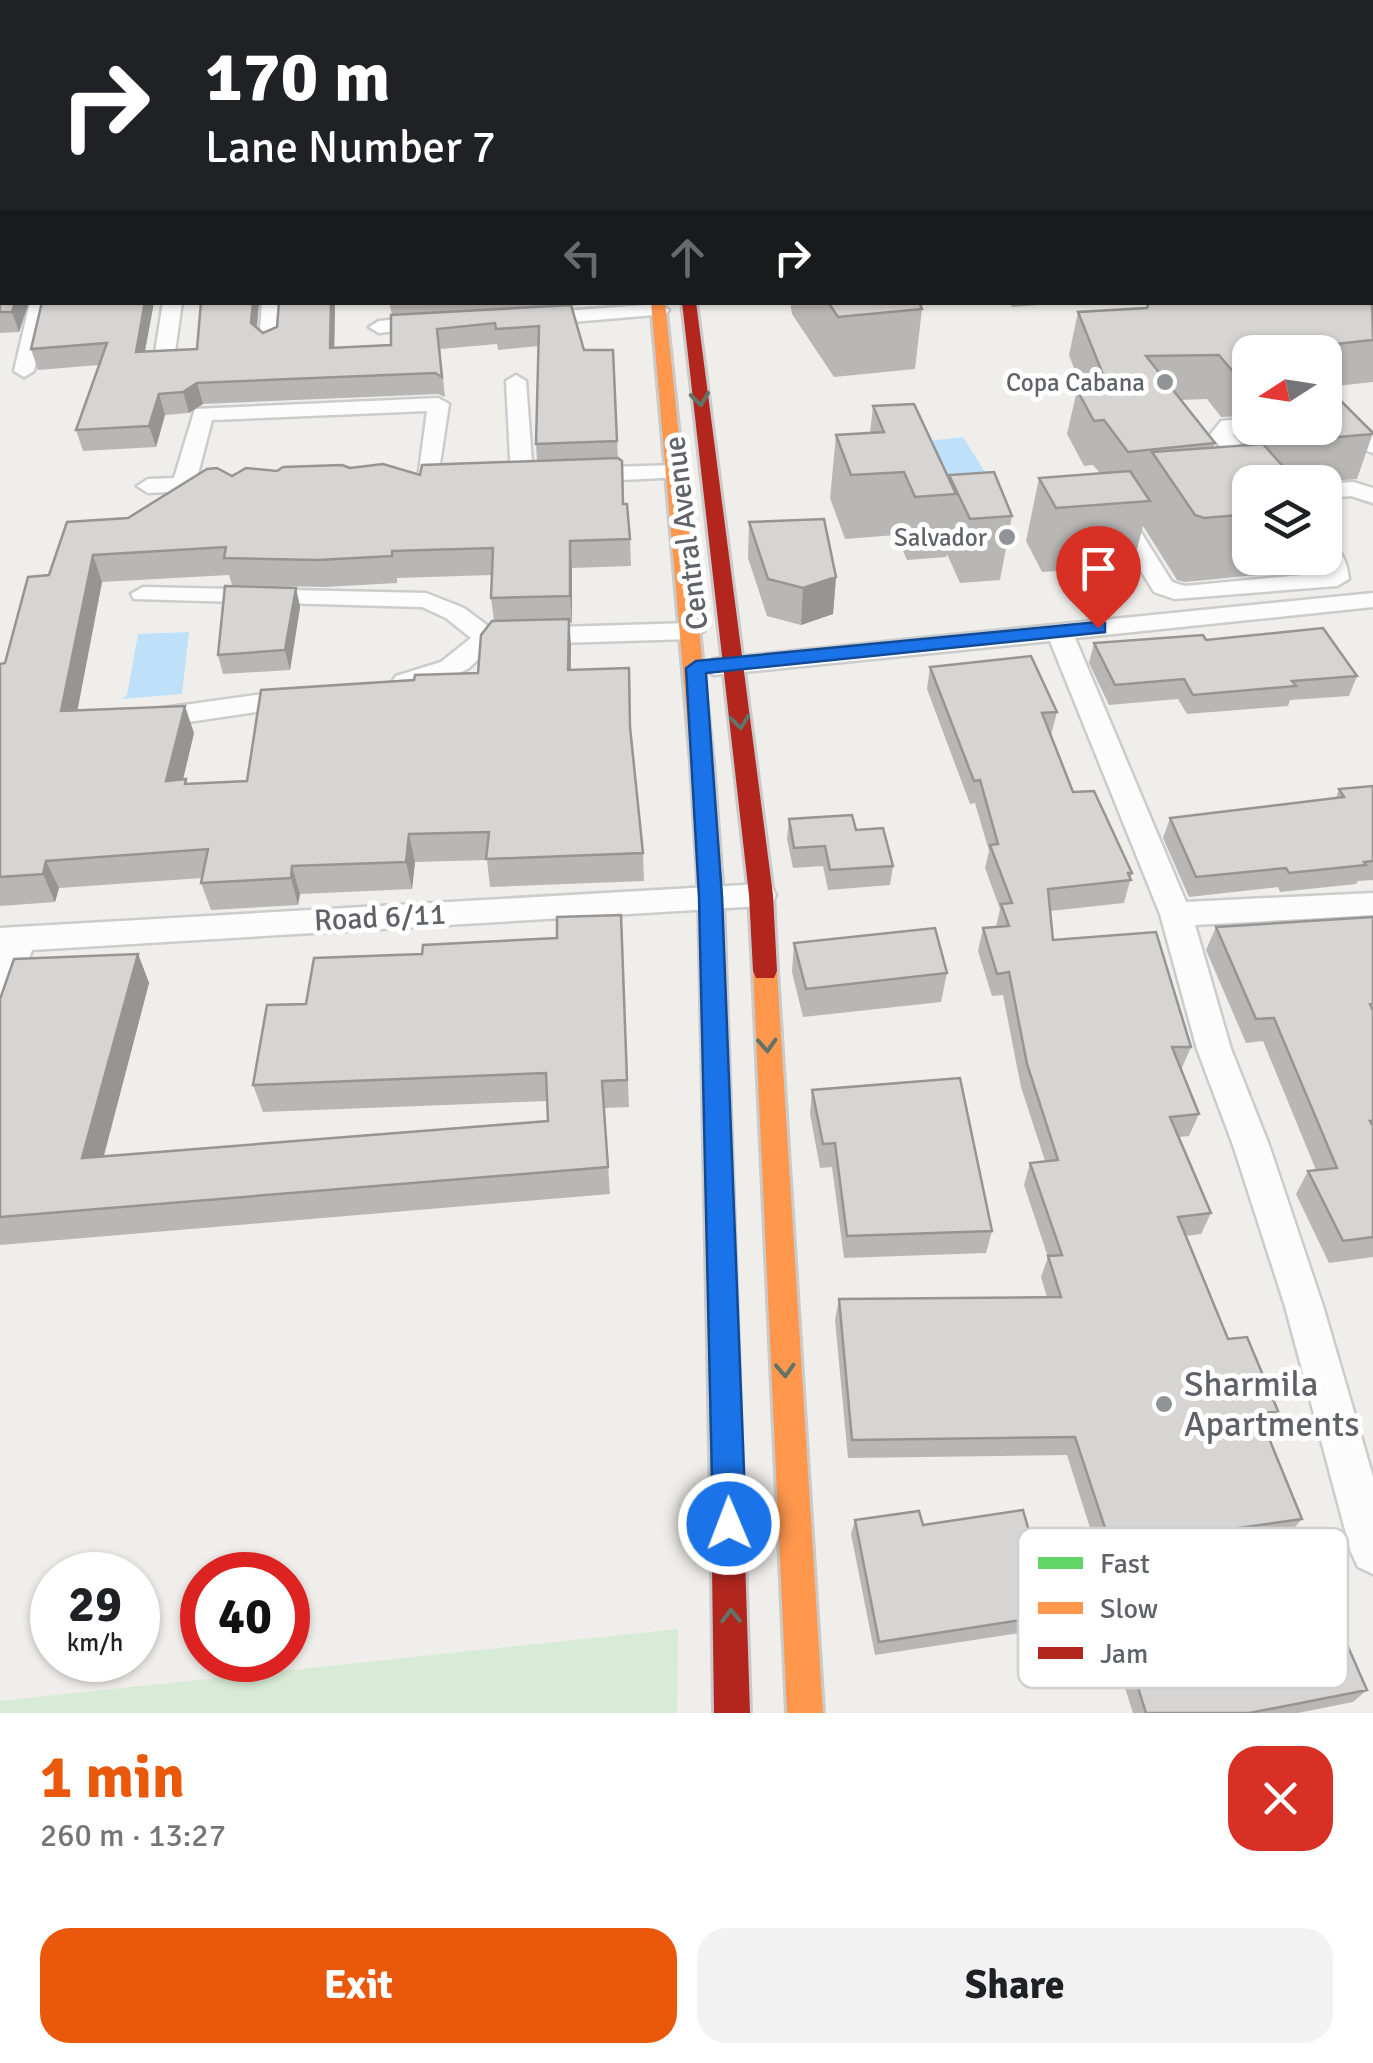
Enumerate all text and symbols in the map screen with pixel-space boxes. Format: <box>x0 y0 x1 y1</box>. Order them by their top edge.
text: 170 m <box>205 34 390 120</box>
icon: right <box>40 40 170 170</box>
text: Lane Number 7 <box>205 120 496 175</box>
icon: left <box>555 230 610 285</box>
icon: ahead <box>660 230 715 285</box>
icon: right <box>765 230 820 285</box>
north arrow <box>1232 335 1342 445</box>
map controls <box>1232 335 1342 575</box>
place label: Copa Cabana <box>1006 367 1145 398</box>
marker: Copa Cabana <box>1154 371 1176 393</box>
one-way arrow <box>689 392 710 408</box>
street label: Central Avenue <box>656 434 717 632</box>
button: layers <box>1232 465 1342 575</box>
place label: Salvador <box>894 522 988 553</box>
marker: Salvador <box>996 526 1018 548</box>
pin <box>1056 526 1141 629</box>
icon: arrive <box>1071 541 1126 596</box>
one-way arrow <box>729 714 750 730</box>
street label: Road 6/11 <box>313 896 447 939</box>
one-way arrow <box>757 1038 778 1054</box>
one-way arrow <box>774 1362 795 1378</box>
place label: Sharmila Apartments <box>1184 1363 1360 1446</box>
marker: Sharmila Apartments <box>1153 1393 1175 1415</box>
position arrow <box>677 1472 781 1576</box>
legend <box>1018 1528 1348 1688</box>
text: Fast <box>1100 1547 1150 1581</box>
speed limit sign: 40 <box>180 1552 310 1682</box>
text: 29 <box>68 1574 122 1636</box>
text: Slow <box>1100 1592 1158 1626</box>
one-way arrow <box>720 1607 741 1623</box>
text: km/h <box>67 1627 123 1658</box>
text: Jam <box>1100 1637 1148 1671</box>
text: 1 min <box>40 1741 185 1815</box>
button: close <box>1228 1746 1333 1851</box>
text: 260 m · 13:27 <box>40 1816 226 1855</box>
button: Exit <box>40 1928 677 2043</box>
button: Share <box>697 1928 1333 2043</box>

